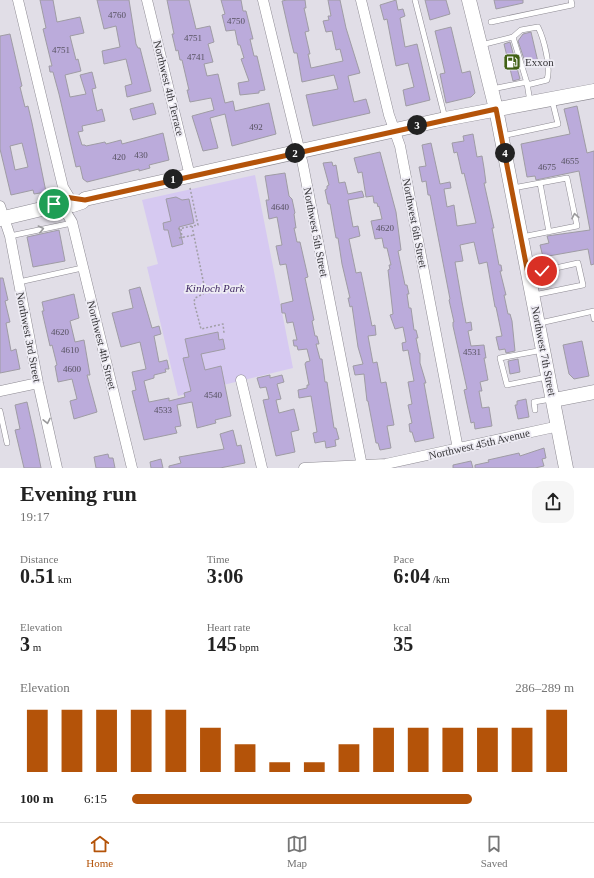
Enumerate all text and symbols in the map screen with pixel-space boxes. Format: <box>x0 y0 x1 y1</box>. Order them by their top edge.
house number: 4760 <box>108 10 127 20</box>
house number: 4750 <box>227 16 246 26</box>
house number: 4751 <box>184 33 202 43</box>
street label: Northwest 4th Terrace <box>151 39 187 137</box>
house number: 4751 <box>52 45 70 55</box>
house number: 4741 <box>187 52 205 62</box>
fuel station icon: Exxon <box>502 52 522 72</box>
place label: Exxon <box>525 56 554 68</box>
pin: 3 <box>407 115 427 135</box>
text: 3 <box>414 119 420 131</box>
house number: 492 <box>249 122 263 132</box>
pin: 2 <box>285 143 305 163</box>
pin: 4 <box>495 143 515 163</box>
text: 2 <box>292 147 298 159</box>
text: 4 <box>502 147 508 159</box>
house number: 430 <box>134 150 148 160</box>
house number: 420 <box>112 152 126 162</box>
house number: 4655 <box>561 156 580 166</box>
house number: 4675 <box>538 162 557 172</box>
pin: 1 <box>163 169 183 189</box>
text: 1 <box>170 173 176 185</box>
street label: Northwest 6th Street <box>400 177 430 269</box>
street label: Northwest 5th Street <box>301 186 331 278</box>
pin <box>37 187 71 221</box>
icon: arrive <box>43 193 65 215</box>
house number: 4640 <box>271 202 290 212</box>
one-way arrow <box>571 213 579 219</box>
house number: 4620 <box>376 223 395 233</box>
one-way arrow <box>37 225 44 234</box>
pin <box>525 254 559 288</box>
icon: check <box>531 260 553 282</box>
park label: Kinloch Park <box>185 282 246 294</box>
street label: Northwest 3rd Street <box>14 291 44 383</box>
street label: Northwest 4th Street <box>85 299 119 391</box>
street label: Northwest 7th Street <box>529 305 559 397</box>
house number: 4620 <box>51 327 70 337</box>
house number: 4610 <box>61 345 80 355</box>
house number: 4531 <box>463 347 481 357</box>
house number: 4600 <box>63 364 82 374</box>
house number: 4540 <box>204 390 223 400</box>
house number: 4533 <box>154 405 173 415</box>
one-way arrow <box>42 418 50 424</box>
street label: Northwest 45th Avenue <box>427 426 531 462</box>
text: Evening run <box>20 481 137 506</box>
button: share <box>532 481 574 523</box>
text: 19:17 <box>20 509 50 524</box>
text: Distance <box>20 553 58 565</box>
text: Time <box>207 553 229 565</box>
text: Pace <box>393 553 414 565</box>
text: 0.51 <box>20 565 55 587</box>
text: 3:06 <box>207 565 243 587</box>
text: 6:04 <box>393 565 430 587</box>
text: km <box>55 573 72 585</box>
text: /km <box>430 573 450 585</box>
text: Elevation <box>20 621 62 633</box>
text: Heart rate <box>207 621 250 633</box>
text: kcal <box>393 621 412 633</box>
text: 3 <box>20 633 30 655</box>
text: 145 <box>207 633 237 655</box>
text: 35 <box>393 633 413 655</box>
text: m <box>30 641 41 653</box>
text: bpm <box>237 641 259 653</box>
text: Elevation <box>20 680 70 695</box>
text: 286–289 m <box>515 680 574 695</box>
text: 100 m <box>20 791 54 806</box>
text: 6:15 <box>84 791 107 806</box>
tab: Home <box>86 833 113 869</box>
tab: Map <box>286 833 308 869</box>
tab: Saved <box>481 833 508 869</box>

